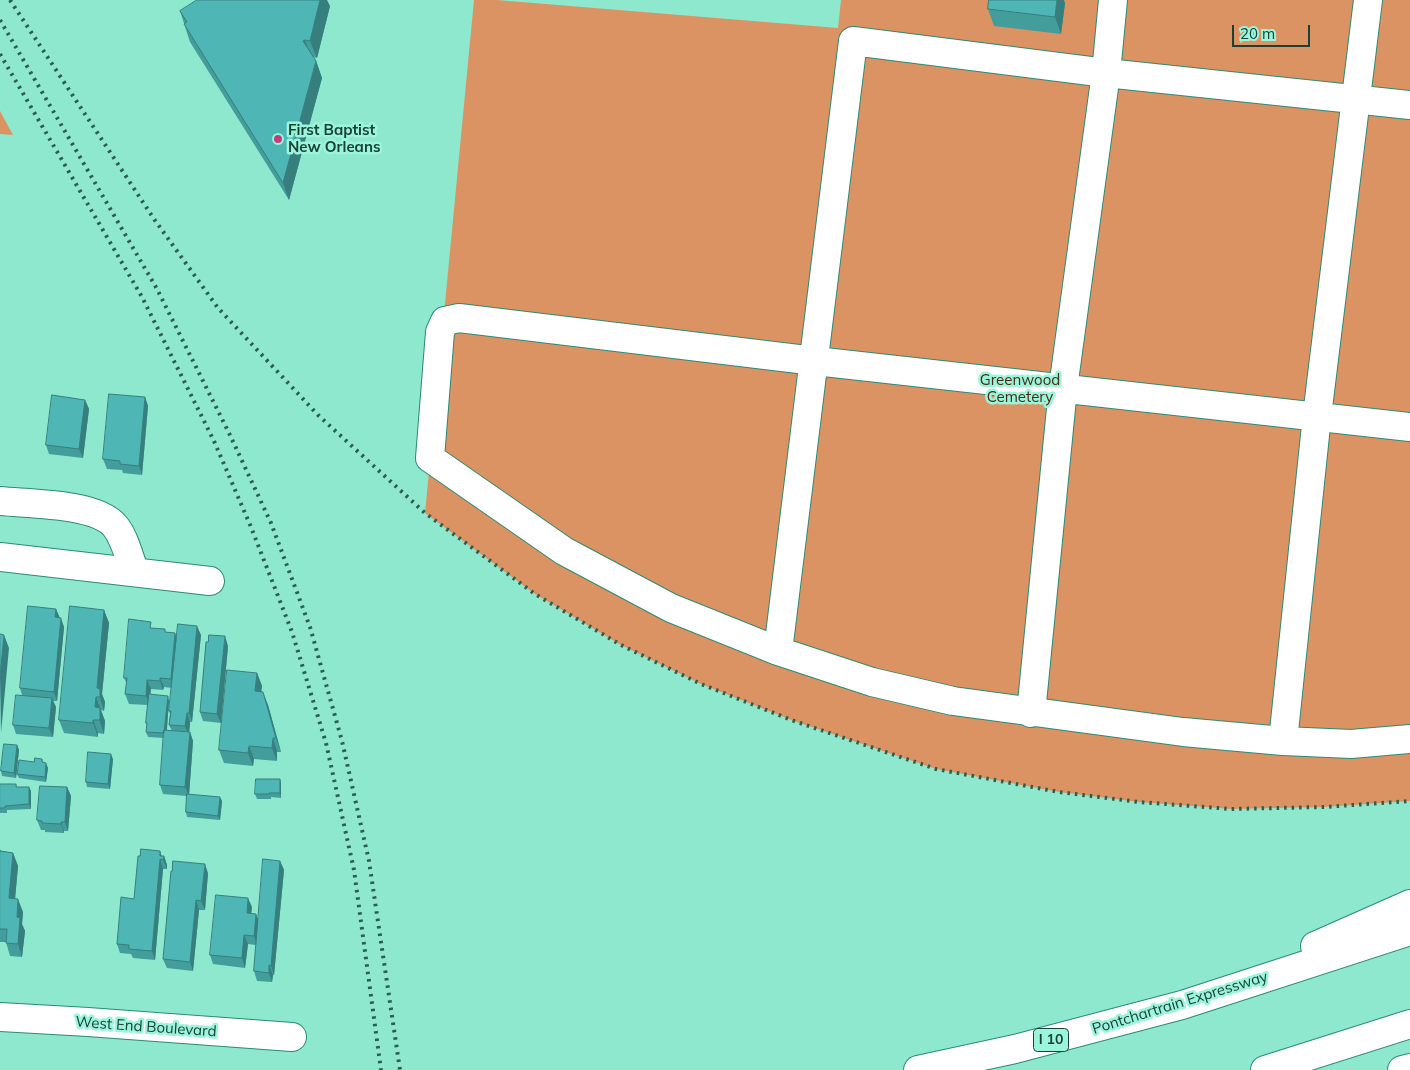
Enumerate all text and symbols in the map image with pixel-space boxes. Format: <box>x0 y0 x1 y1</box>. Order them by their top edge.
scale bar <box>1235 15 1312 47</box>
text: 20 m <box>1240 24 1275 43</box>
place label: First Baptist New Orleans <box>288 121 380 156</box>
marker: First Baptist New Orleans <box>272 133 284 145</box>
park label: Greenwood Cemetery <box>980 371 1060 406</box>
street label: Pontchartrain Expressway <box>1090 968 1270 1038</box>
street label: West End Boulevard <box>75 1013 217 1041</box>
road number: I 10 <box>1034 1028 1068 1052</box>

